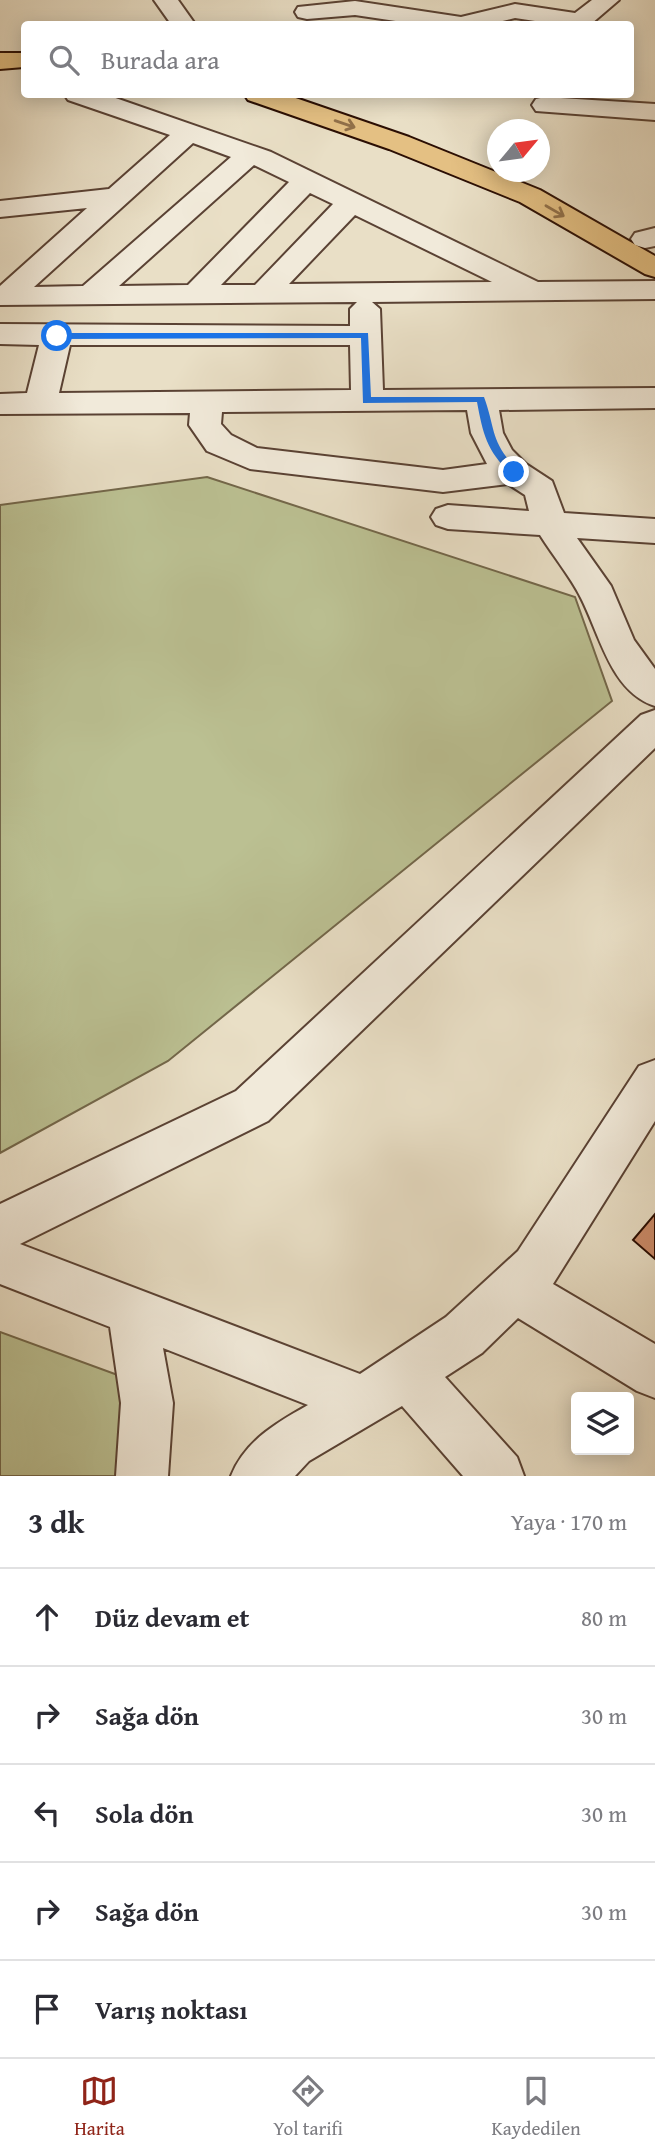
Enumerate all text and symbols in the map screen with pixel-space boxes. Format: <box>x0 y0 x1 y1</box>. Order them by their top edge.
search box <box>21 21 634 98</box>
text: Burada ara <box>101 40 220 79</box>
icon: search <box>45 41 83 79</box>
one-way arrow <box>333 119 355 131</box>
north arrow <box>487 119 550 182</box>
one-way arrow <box>544 204 564 218</box>
route start <box>41 320 72 351</box>
route end <box>498 456 529 487</box>
map controls <box>571 1392 634 1455</box>
button: layers <box>571 1392 634 1455</box>
text: 3 dk <box>28 1500 84 1544</box>
text: Yaya · 170 m <box>511 1505 627 1538</box>
icon: ahead <box>28 1598 66 1636</box>
text: Düz devam et <box>95 1598 249 1637</box>
text: 80 m <box>581 1601 627 1634</box>
icon: right <box>28 1696 66 1734</box>
text: Sağa dön <box>95 1696 199 1735</box>
text: 30 m <box>581 1699 627 1732</box>
icon: left <box>28 1794 66 1832</box>
text: Sola dön <box>95 1794 194 1833</box>
text: 30 m <box>581 1797 627 1830</box>
icon: right <box>28 1892 66 1930</box>
text: Sağa dön <box>95 1892 199 1931</box>
text: 30 m <box>581 1895 627 1928</box>
icon: arrive <box>28 1990 66 2028</box>
text: Varış noktası <box>95 1990 247 2029</box>
tab: Harita <box>74 2072 125 2142</box>
tab: Yol tarifi <box>273 2072 343 2142</box>
tab: Kaydedilen <box>492 2072 581 2142</box>

